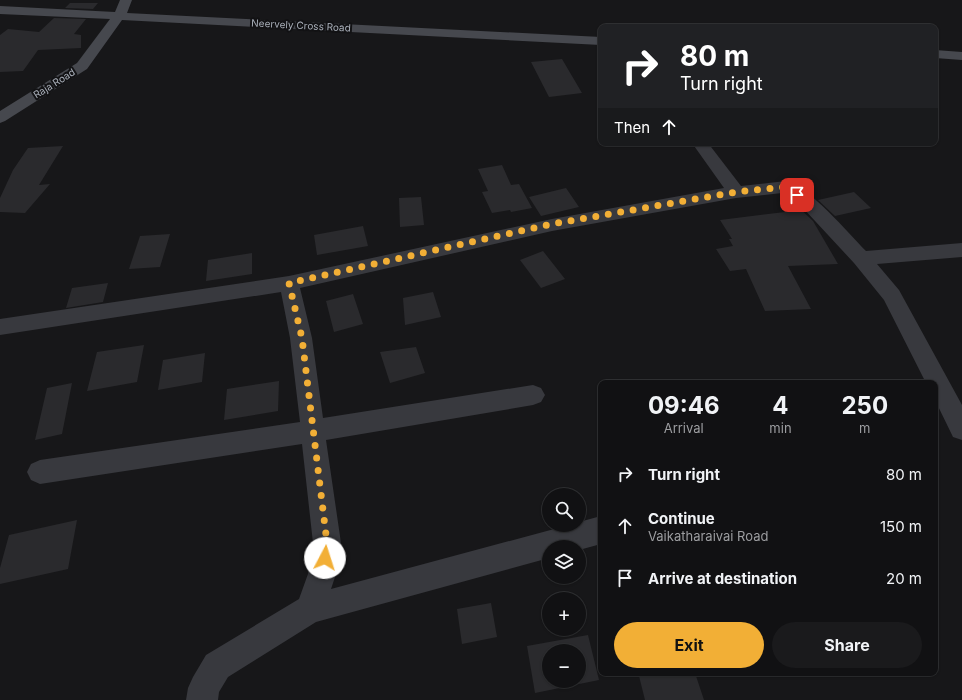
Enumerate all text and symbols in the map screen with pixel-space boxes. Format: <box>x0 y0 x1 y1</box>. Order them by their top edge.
street label: Neervely Cross Road <box>251 16 351 34</box>
text: 80 m <box>680 39 749 73</box>
icon: right <box>614 40 666 92</box>
street label: Raja Road <box>31 65 77 101</box>
text: Turn right <box>680 73 763 94</box>
icon: ahead <box>658 116 680 138</box>
text: Then <box>614 118 650 137</box>
pin <box>780 178 814 212</box>
icon: arrive <box>786 184 808 206</box>
text: 09:46 <box>648 391 719 420</box>
text: 4 <box>772 391 789 420</box>
text: 250 <box>841 391 888 420</box>
text: Arrival <box>664 420 704 436</box>
text: min <box>769 420 792 436</box>
text: m <box>859 420 870 436</box>
icon: right <box>614 463 636 485</box>
text: Turn right <box>648 465 720 484</box>
text: 80 m <box>886 465 922 484</box>
map controls <box>542 488 586 688</box>
button: search <box>542 488 586 532</box>
text: Continue <box>648 509 715 528</box>
icon: ahead <box>614 515 636 537</box>
text: 150 m <box>880 517 922 536</box>
text: Vaikatharaivai Road <box>648 528 768 544</box>
position arrow <box>304 537 346 579</box>
button: layers <box>542 540 586 584</box>
icon: arrive <box>614 567 636 589</box>
text: Arrive at destination <box>648 569 797 588</box>
text: 20 m <box>886 569 922 588</box>
button: + <box>542 592 586 636</box>
button: Exit <box>614 622 764 668</box>
button: Share <box>772 622 922 668</box>
button: − <box>542 644 586 688</box>

